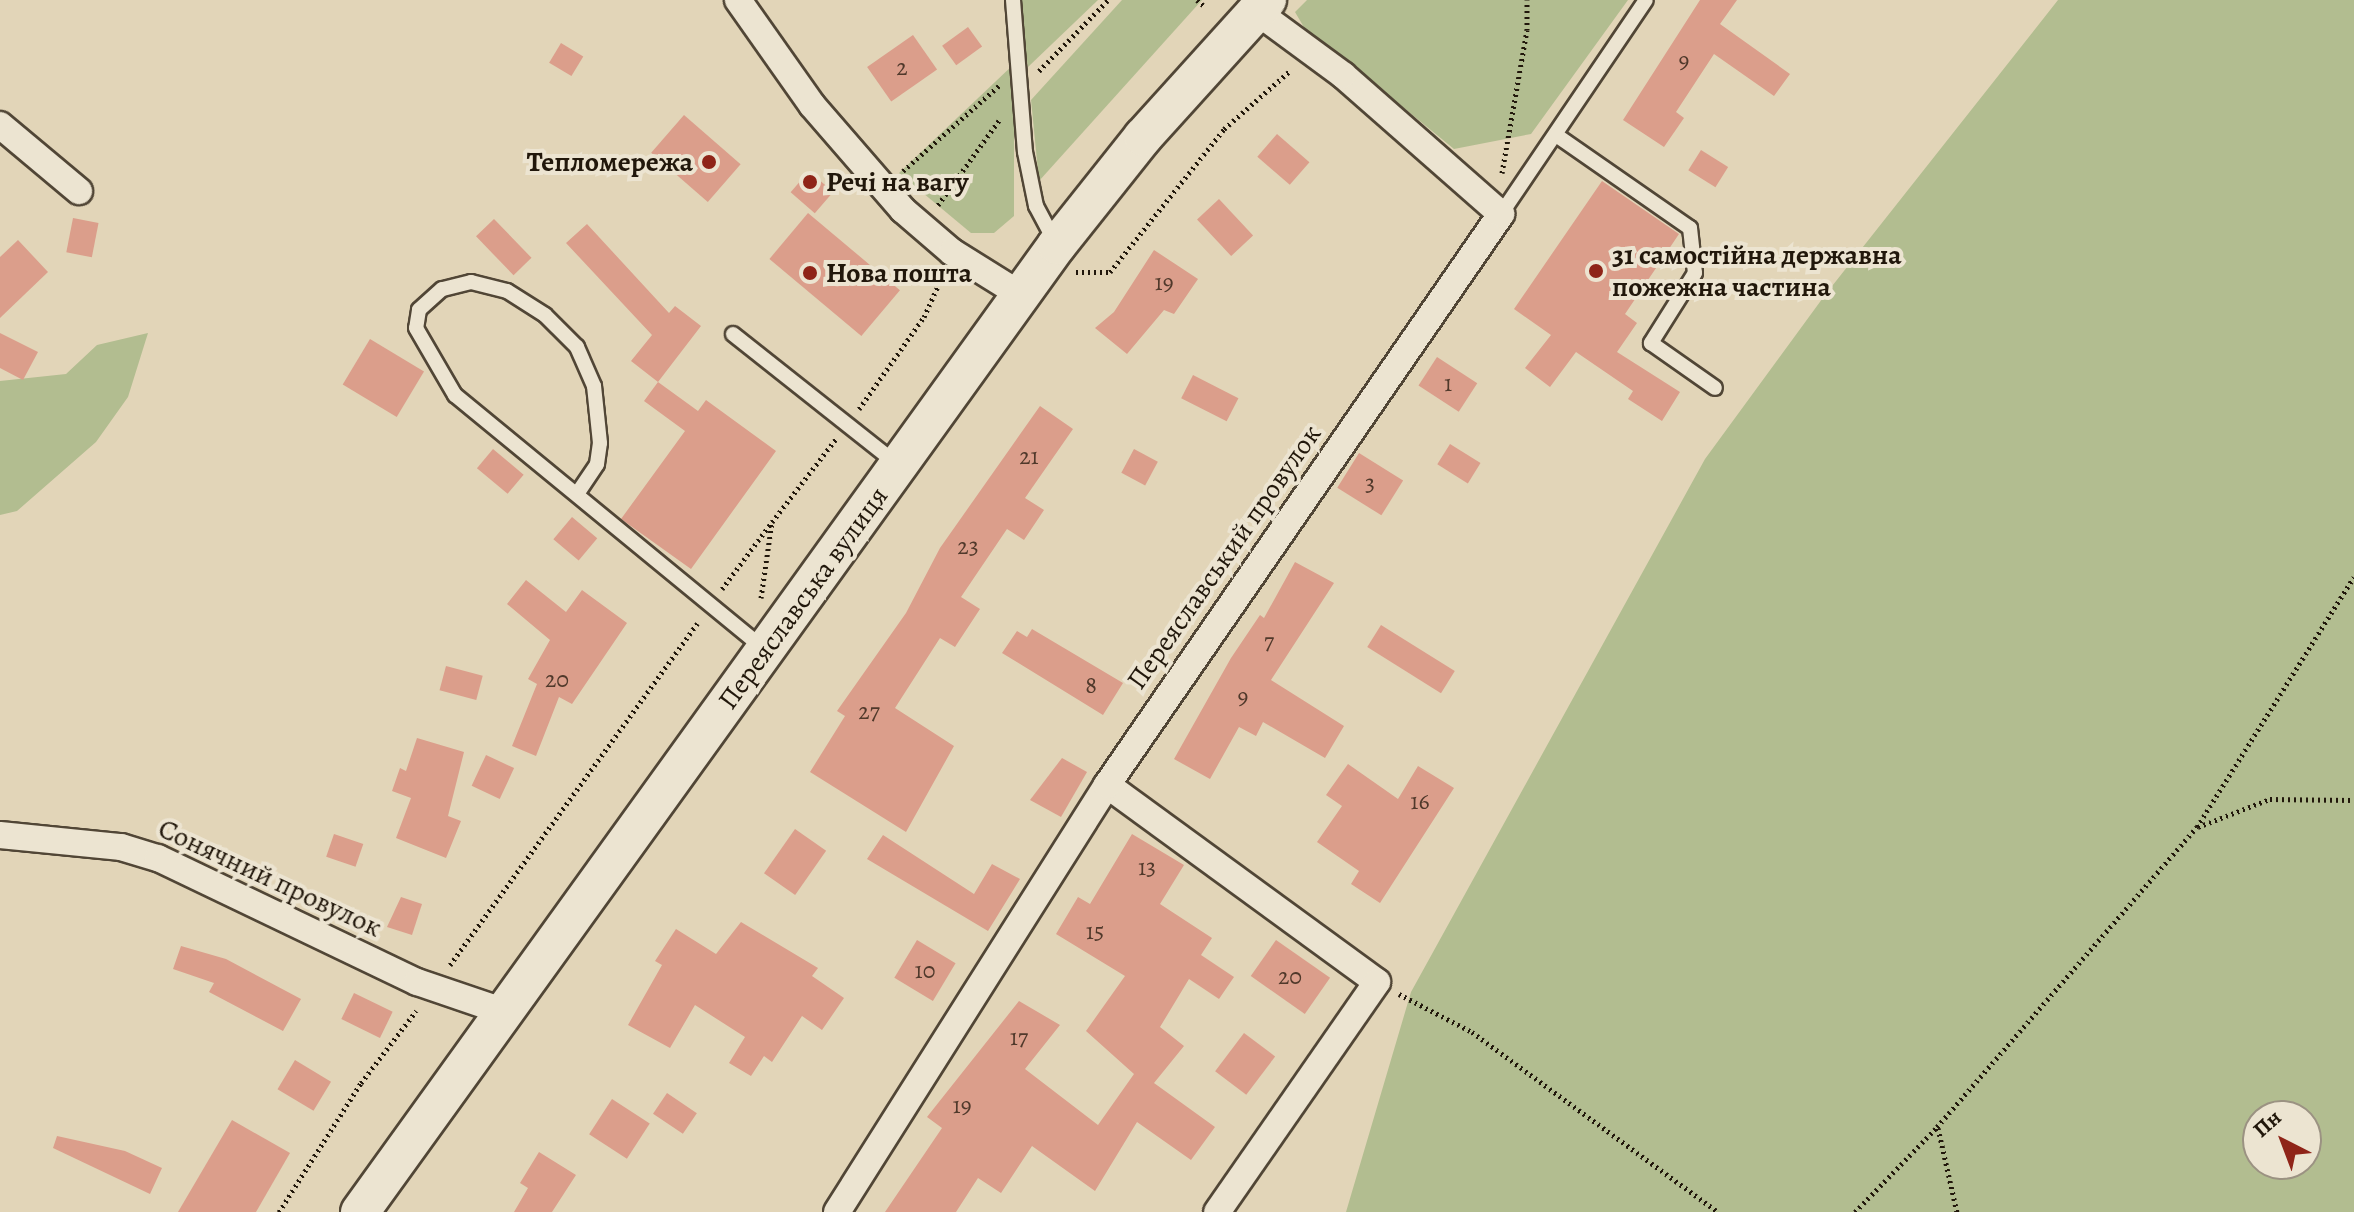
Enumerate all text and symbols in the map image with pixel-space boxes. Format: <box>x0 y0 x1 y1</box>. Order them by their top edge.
house number: 9 <box>1679 47 1689 75</box>
house number: 2 <box>896 54 908 82</box>
place label: Тепломережа <box>527 145 693 179</box>
marker: Тепломережа <box>700 153 718 171</box>
place label: Речі на вагу <box>826 165 969 199</box>
marker: Речі на вагу <box>801 173 819 191</box>
place label: 31 самостійна державна пожежна частина <box>1612 238 1902 304</box>
place label: Нова пошта <box>826 256 972 290</box>
marker: 31 самостійна державна пожежна частина <box>1587 262 1605 280</box>
marker: Нова пошта <box>801 264 819 282</box>
house number: 19 <box>1154 269 1174 297</box>
house number: 1 <box>1444 370 1452 398</box>
street label: Переяславський провулок <box>1120 418 1328 696</box>
house number: 21 <box>1019 443 1039 471</box>
house number: 3 <box>1365 470 1375 498</box>
street label: Переяславська вулиця <box>711 480 895 716</box>
house number: 23 <box>957 533 979 561</box>
house number: 7 <box>1264 628 1274 656</box>
house number: 20 <box>545 666 569 694</box>
house number: 8 <box>1085 672 1097 700</box>
house number: 9 <box>1238 683 1248 711</box>
house number: 27 <box>858 698 880 726</box>
house number: 16 <box>1410 788 1430 816</box>
street label: Сонячний провулок <box>153 812 387 944</box>
house number: 13 <box>1138 854 1156 882</box>
house number: 15 <box>1086 918 1104 946</box>
house number: 10 <box>915 957 935 985</box>
house number: 20 <box>1278 963 1302 991</box>
house number: 17 <box>1010 1024 1028 1052</box>
house number: 19 <box>952 1092 972 1120</box>
north arrow <box>2242 1100 2322 1180</box>
text: Пн <box>2247 1103 2288 1144</box>

